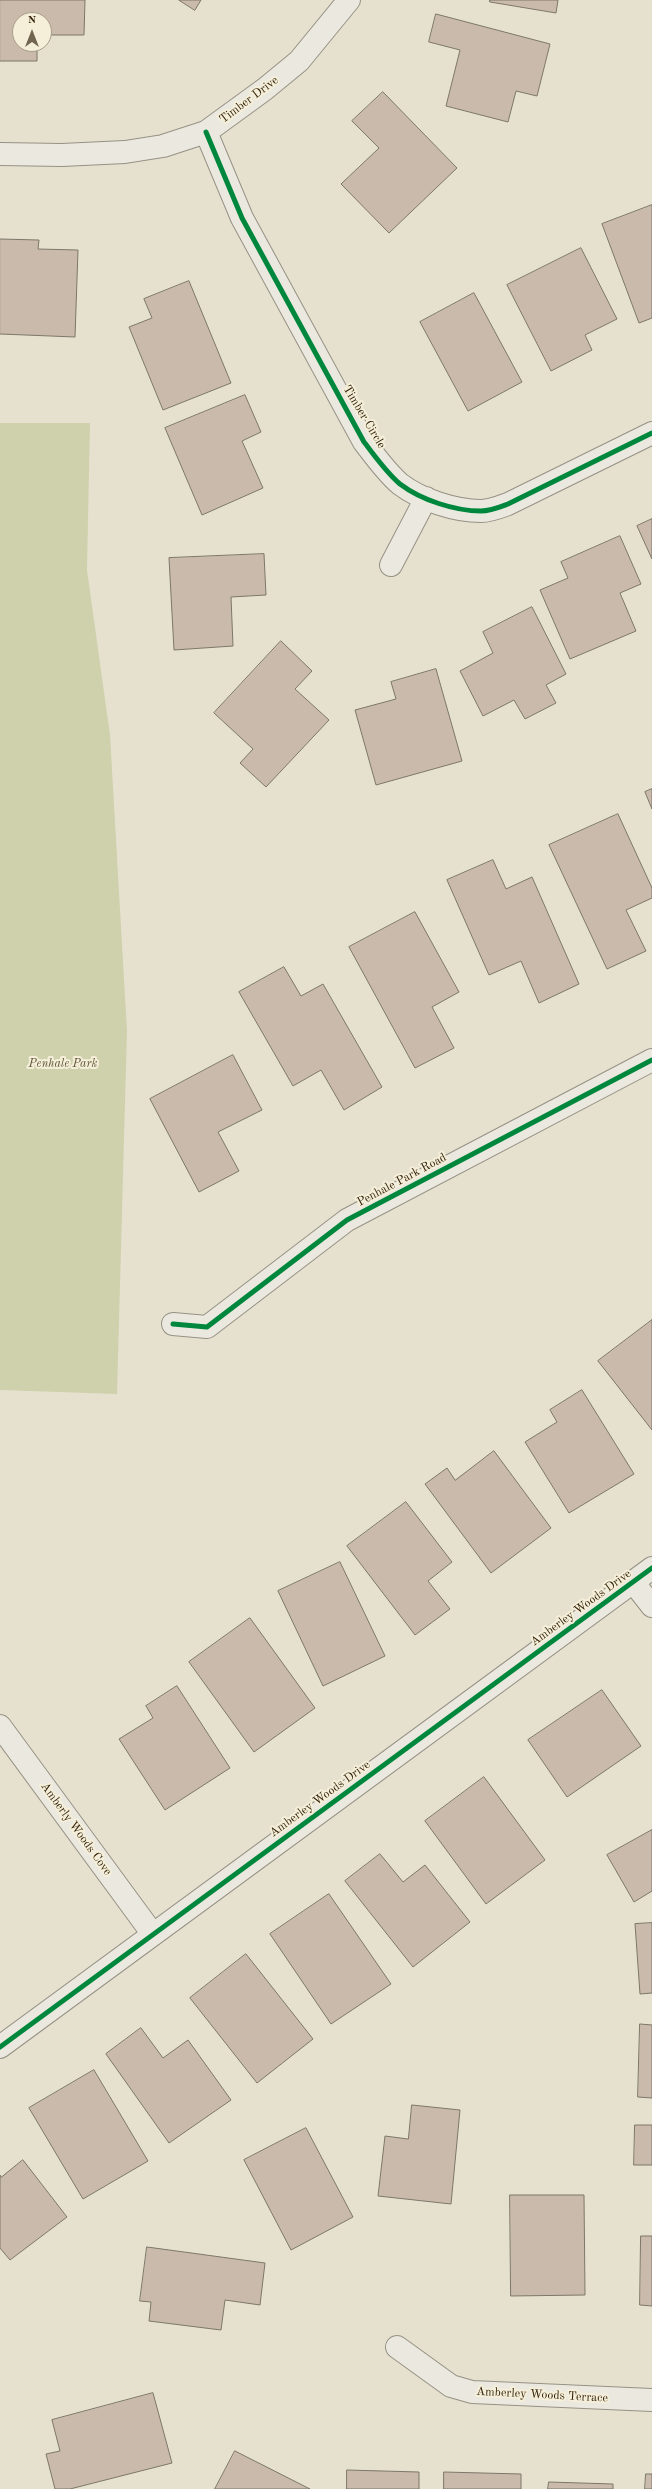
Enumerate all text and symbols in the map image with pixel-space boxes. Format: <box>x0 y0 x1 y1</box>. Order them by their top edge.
north arrow <box>12 12 52 52</box>
text: N <box>28 15 36 26</box>
street label: Timber Drive <box>217 73 281 127</box>
street label: Timber Circle <box>339 383 389 451</box>
park label: Penhale Park <box>29 1057 97 1071</box>
street label: Penhale Park Road <box>355 1150 449 1210</box>
street label: Amberley Woods Drive <box>528 1567 634 1649</box>
street label: Amberley Woods Drive <box>267 1758 373 1840</box>
street label: Amberly Woods Cove <box>37 1780 115 1878</box>
street label: Amberley Woods Terrace <box>476 2384 608 2406</box>

